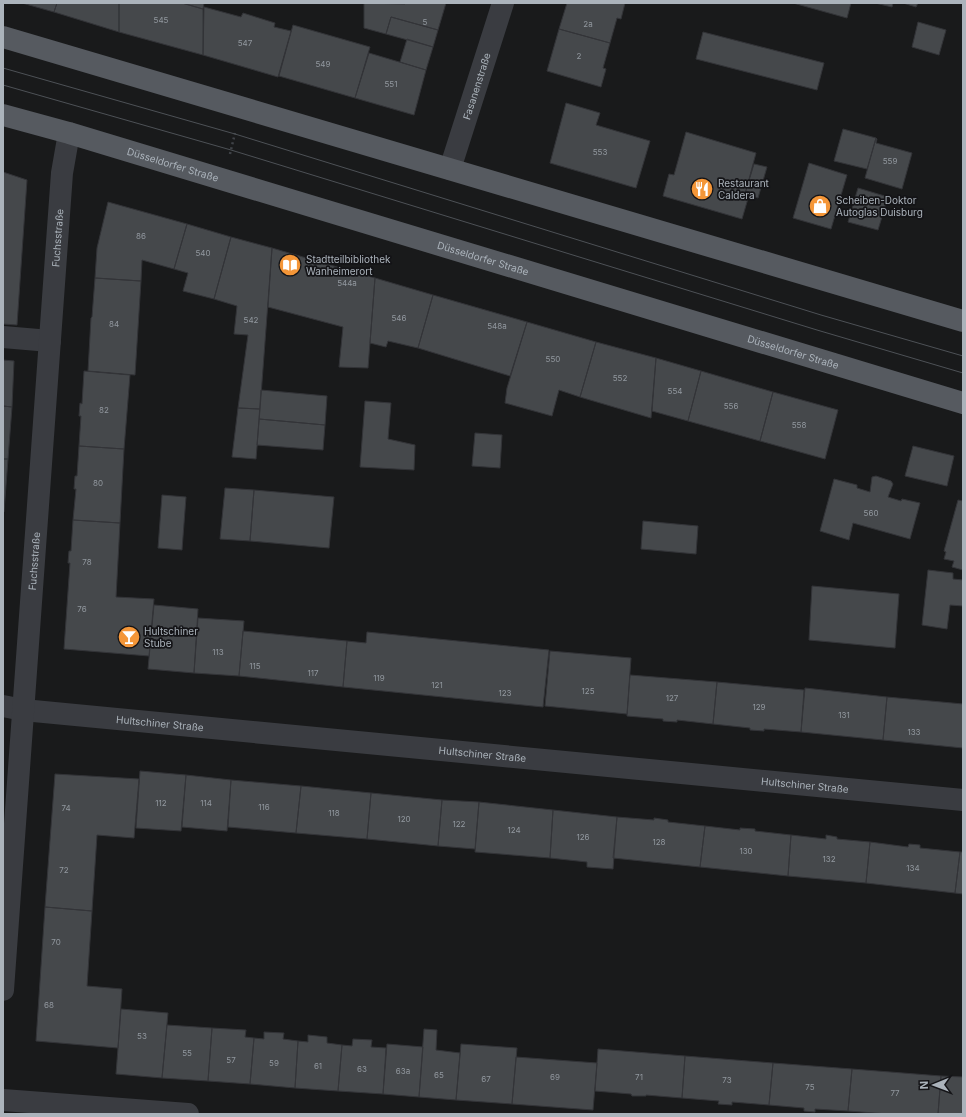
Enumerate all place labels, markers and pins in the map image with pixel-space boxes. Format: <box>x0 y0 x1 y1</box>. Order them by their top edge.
restaurant icon: Restaurant Caldera <box>689 176 715 202</box>
place label: Restaurant Caldera <box>718 177 770 201</box>
shop icon: Scheiben-Doktor Autoglas Duisburg <box>807 193 833 219</box>
place label: Scheiben-Doktor Autoglas Duisburg <box>836 194 923 218</box>
library icon: Stadtteilbibliothek Wanheimerort <box>277 252 303 278</box>
place label: Stadtteilbibliothek Wanheimerort <box>306 253 391 277</box>
bar icon: Hultschiner Stube <box>116 624 142 650</box>
place label: Hultschiner Stube <box>144 625 198 649</box>

